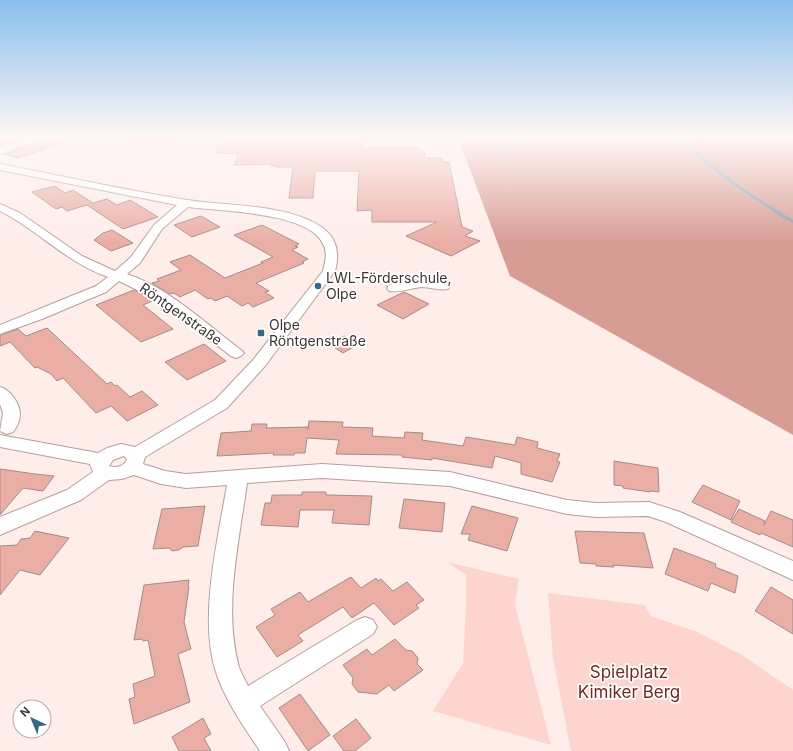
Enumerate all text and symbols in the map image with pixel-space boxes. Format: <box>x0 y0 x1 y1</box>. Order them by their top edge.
place label: LWL-Förderschule, Olpe <box>326 269 452 302</box>
street label: Röntgenstraße <box>137 279 226 348</box>
marker: LWL-Förderschule, Olpe <box>313 281 323 291</box>
place label: Olpe Röntgenstraße <box>269 316 366 349</box>
marker: Olpe Röntgenstraße <box>256 328 266 338</box>
park label: Spielplatz Kimiker Berg <box>578 662 680 702</box>
north arrow <box>12 699 52 739</box>
text: N <box>17 704 33 720</box>

